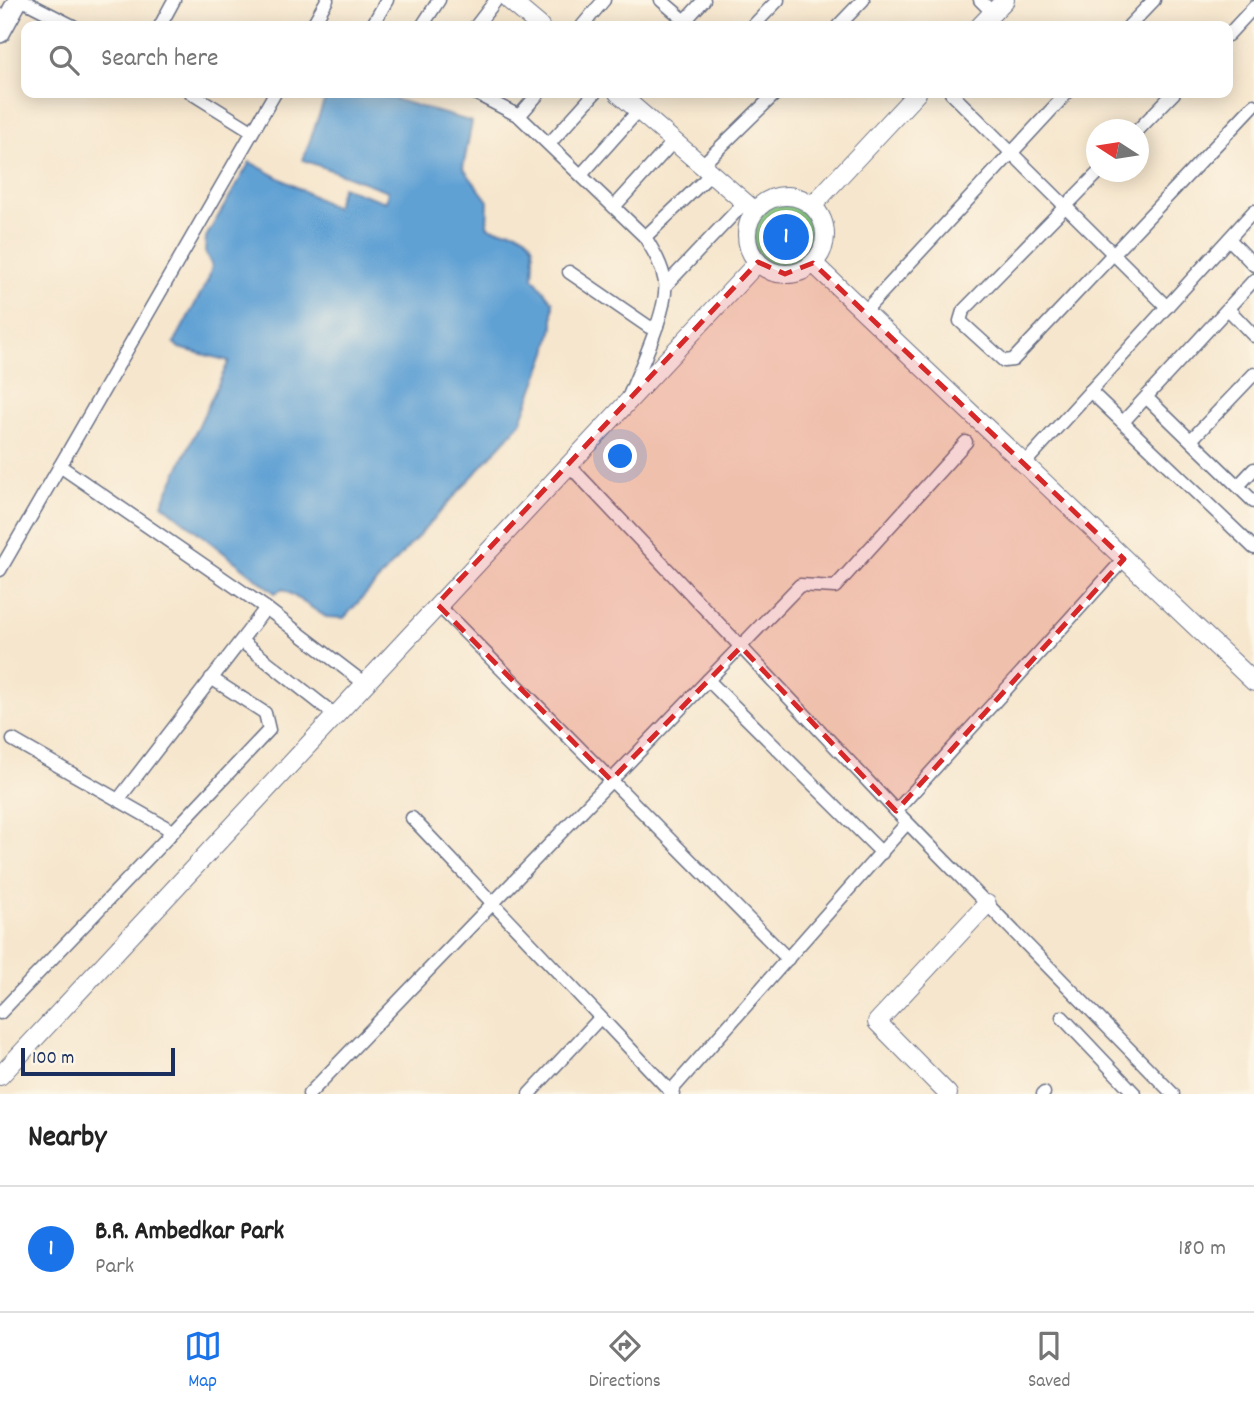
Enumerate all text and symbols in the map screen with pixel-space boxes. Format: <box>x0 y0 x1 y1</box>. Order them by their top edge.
search box <box>21 21 1233 98</box>
icon: search <box>45 41 83 79</box>
text: Search here <box>101 41 219 78</box>
north arrow <box>1086 119 1149 182</box>
pin: 1 <box>763 211 809 263</box>
your location <box>603 439 637 473</box>
scale bar <box>21 1045 175 1077</box>
text: 100 m <box>32 1046 74 1073</box>
text: Nearby <box>28 1118 106 1161</box>
text: B.R. Ambedkar Park <box>95 1214 284 1251</box>
text: 1 <box>48 1233 54 1266</box>
text: 180 m <box>1178 1233 1226 1266</box>
text: Park <box>95 1251 134 1284</box>
tab: Map <box>184 1327 222 1396</box>
tab: Directions <box>589 1327 661 1396</box>
tab: Saved <box>1028 1327 1070 1396</box>

